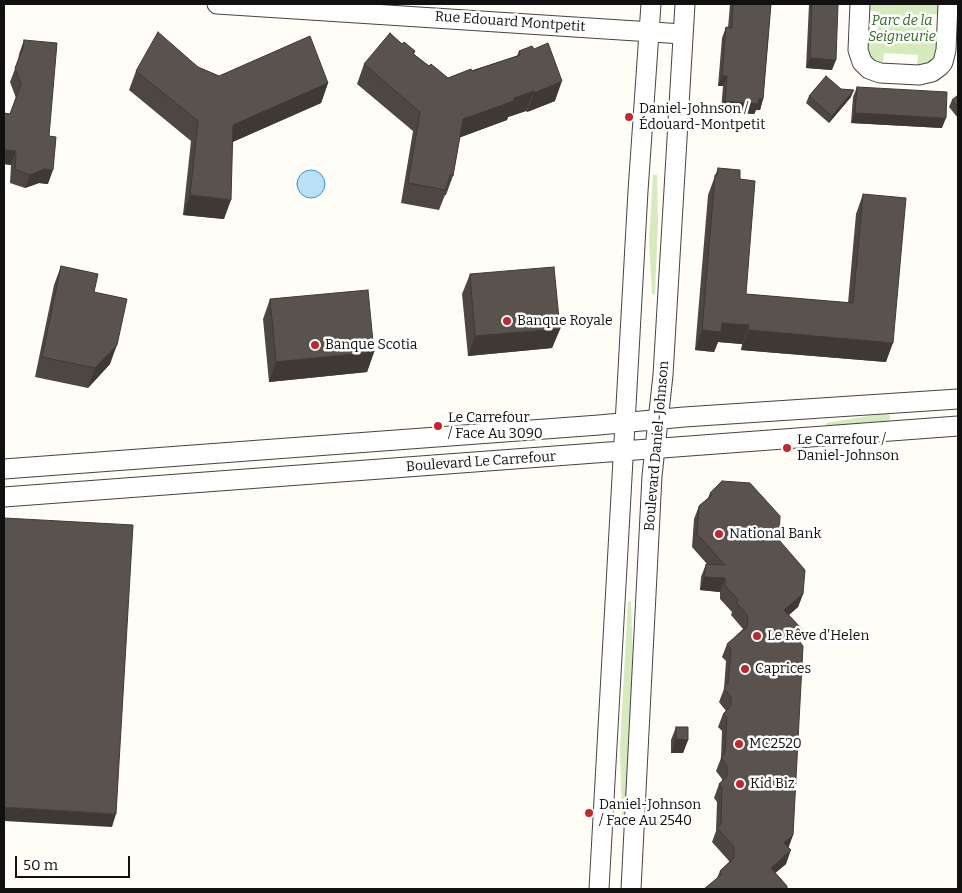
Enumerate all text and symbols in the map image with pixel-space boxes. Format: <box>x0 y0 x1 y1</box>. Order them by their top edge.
street label: Rue Edouard Montpetit <box>434 8 586 36</box>
park label: Parc de la Seigneurie <box>868 13 936 46</box>
place label: Daniel-Johnson / Édouard-Montpetit <box>639 101 765 134</box>
marker: Daniel-Johnson / Édouard-Montpetit <box>623 111 635 123</box>
place label: Banque Royale <box>517 313 613 329</box>
marker: Banque Royale <box>501 315 513 327</box>
place label: Banque Scotia <box>325 337 417 353</box>
marker: Banque Scotia <box>309 339 321 351</box>
street label: Boulevard Daniel-Johnson <box>641 360 673 532</box>
place label: Le Carrefour / Face Au 3090 <box>448 410 543 442</box>
marker: Le Carrefour / Face Au 3090 <box>432 420 444 432</box>
place label: Le Carrefour / Daniel-Johnson <box>797 432 899 464</box>
marker: Le Carrefour / Daniel-Johnson <box>781 442 793 454</box>
street label: Boulevard Le Carrefour <box>405 448 557 476</box>
place label: National Bank <box>729 526 821 542</box>
marker: National Bank <box>713 528 725 540</box>
place label: Le Rêve d'Helen <box>767 628 869 644</box>
marker: Le Rêve d'Helen <box>751 630 763 642</box>
place label: Caprices <box>755 661 811 677</box>
marker: Caprices <box>739 663 751 675</box>
place label: MC2520 <box>749 736 802 752</box>
marker: MC2520 <box>733 738 745 750</box>
place label: Kid Biz <box>750 776 795 792</box>
marker: Kid Biz <box>734 778 746 790</box>
place label: Daniel-Johnson / Face Au 2540 <box>599 797 701 830</box>
marker: Daniel-Johnson / Face Au 2540 <box>583 807 595 819</box>
scale bar <box>18 846 132 878</box>
text: 50 m <box>23 856 58 874</box>

